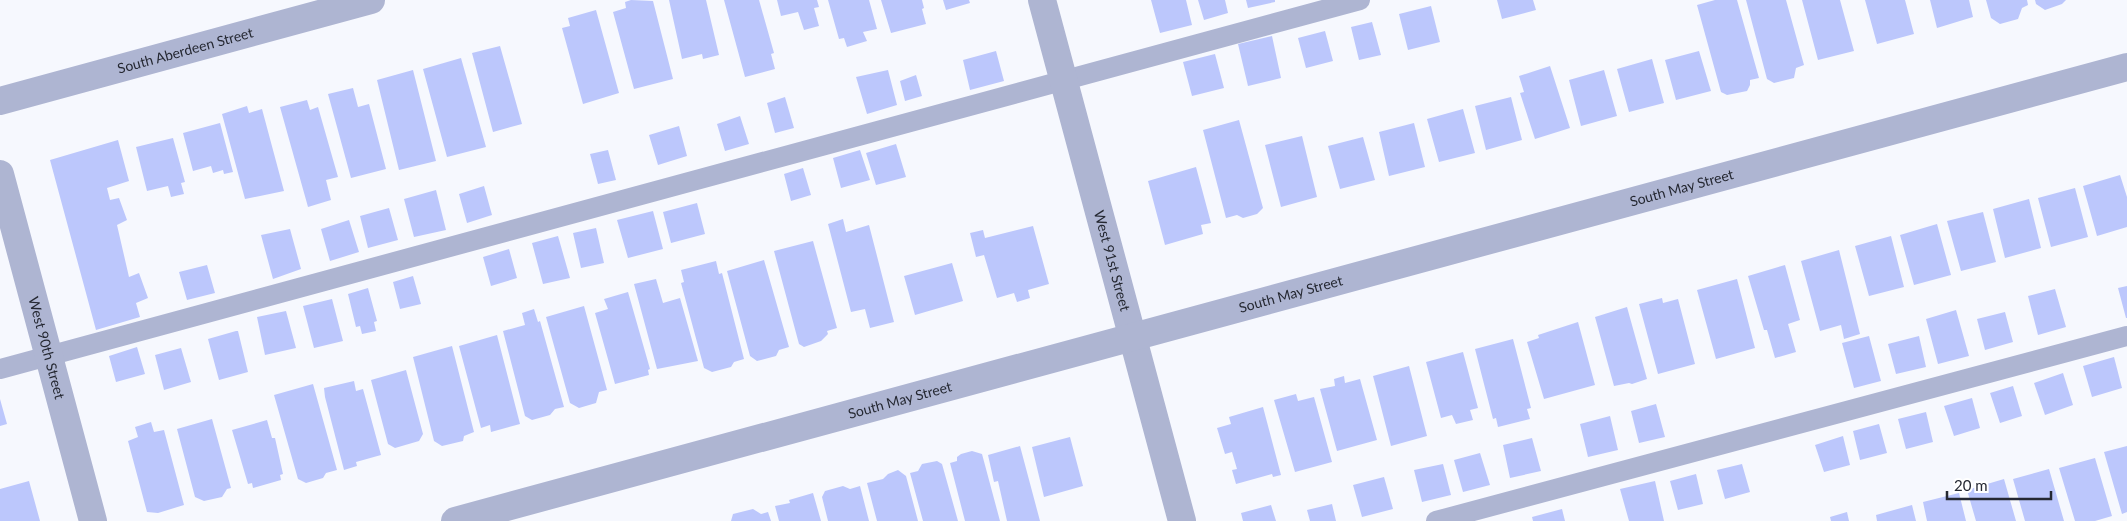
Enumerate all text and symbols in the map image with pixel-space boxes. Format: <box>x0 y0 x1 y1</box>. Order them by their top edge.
street label: South Aberdeen Street <box>115 24 255 77</box>
street label: South May Street <box>1628 165 1735 210</box>
street label: West 91st Street <box>1091 208 1134 313</box>
street label: South May Street <box>1237 271 1344 316</box>
street label: West 90th Street <box>25 295 69 401</box>
street label: South May Street <box>846 378 953 422</box>
scale bar <box>1947 468 2051 500</box>
text: 20 m <box>1954 476 1988 494</box>

